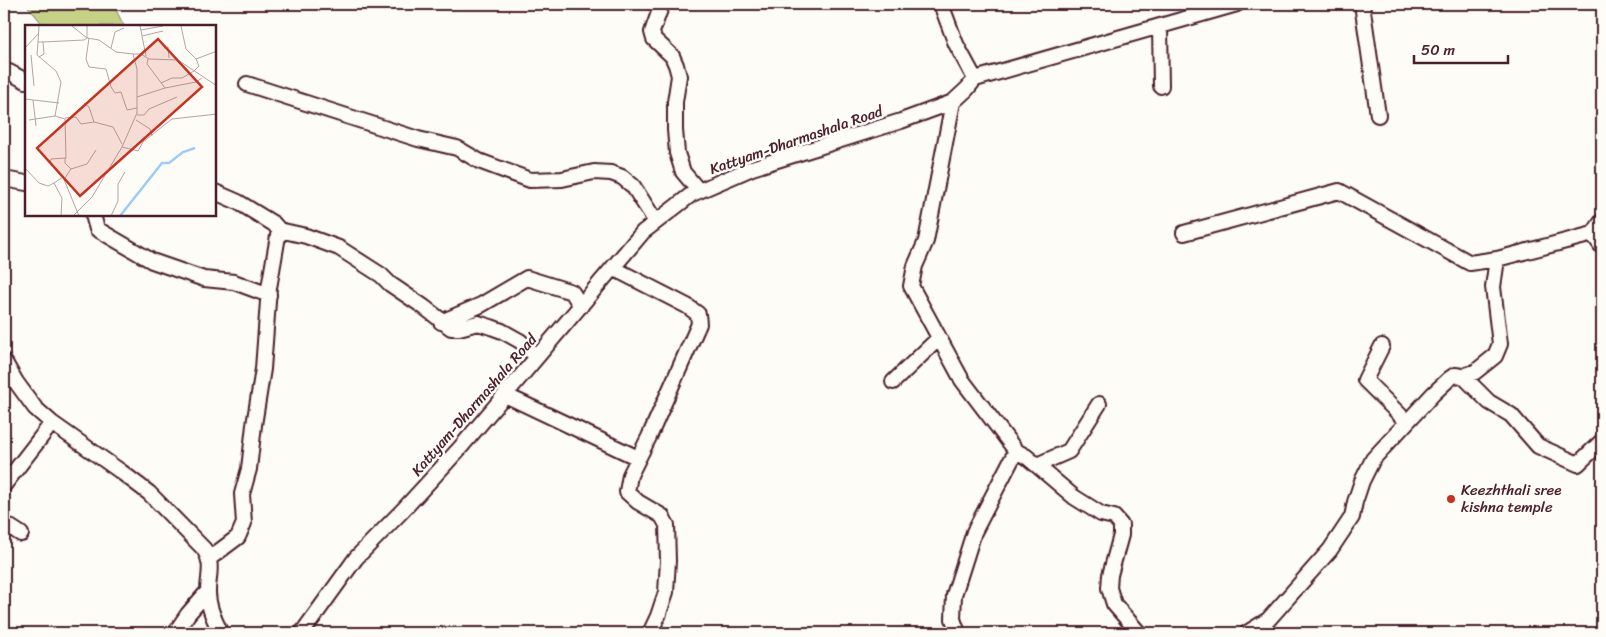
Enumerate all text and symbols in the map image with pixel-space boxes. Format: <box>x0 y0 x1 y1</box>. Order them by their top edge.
inset map <box>25 25 216 216</box>
scale bar <box>1414 32 1507 64</box>
text: 50 m <box>1421 37 1456 63</box>
street label: Kattyam-Dharmashala Road <box>706 98 887 182</box>
street label: Kattyam-Dharmashala Road <box>405 327 544 482</box>
place label: Keezhthali sree kishna temple <box>1461 477 1562 520</box>
marker: Keezhthali sree kishna temple <box>1445 493 1457 505</box>

